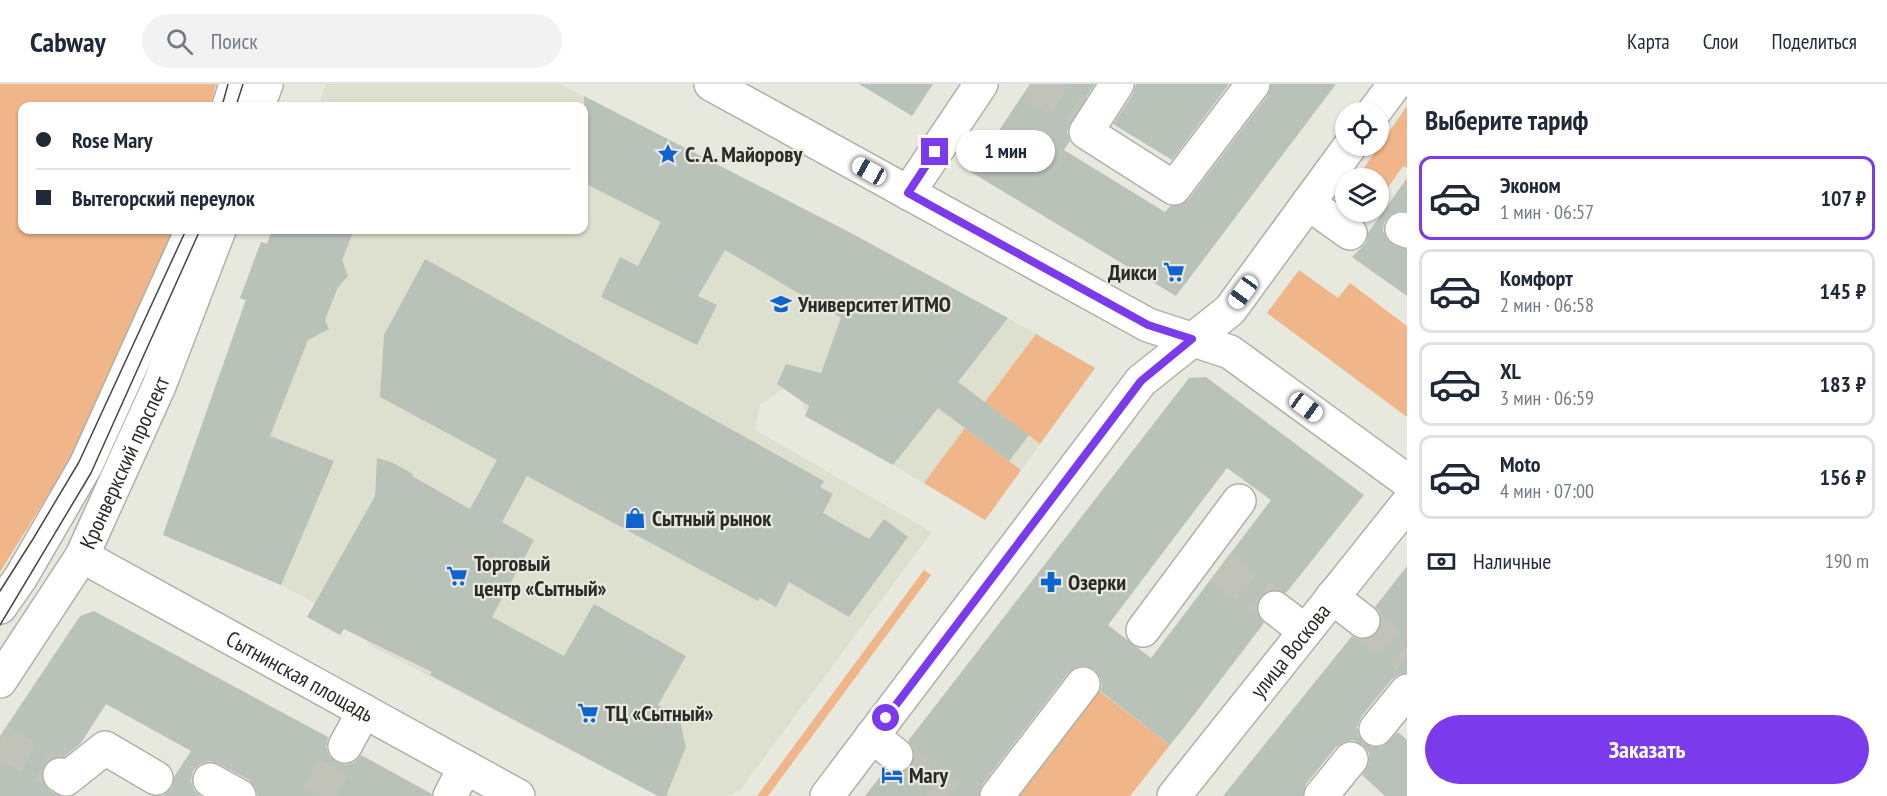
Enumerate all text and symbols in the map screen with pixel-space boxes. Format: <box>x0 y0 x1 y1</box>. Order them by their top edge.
search box <box>142 14 562 68</box>
text: Cabway <box>30 23 106 60</box>
icon: search <box>163 25 196 58</box>
text: Поиск <box>211 27 258 55</box>
text: Карта <box>1627 28 1670 55</box>
text: Слои <box>1703 28 1738 55</box>
text: Поделиться <box>1771 28 1857 55</box>
map controls <box>1335 102 1389 222</box>
button: locate <box>1335 102 1389 156</box>
text: Выберите тариф <box>1425 103 1588 137</box>
text: Rose Mary <box>72 126 153 154</box>
callout: 1 мин <box>956 131 1055 173</box>
route end <box>921 138 948 165</box>
text: 1 мин <box>984 138 1027 164</box>
place label: С. А. Майорову <box>685 140 803 168</box>
place icon: С. А. Майорову <box>656 142 680 166</box>
car <box>849 154 889 188</box>
button: layers <box>1335 168 1389 222</box>
icon: car <box>1428 171 1482 225</box>
text: Эконом <box>1500 171 1561 199</box>
text: Вытегорский переулок <box>72 184 255 212</box>
text: 107 ₽ <box>1820 184 1866 212</box>
text: 1 мин · 06:57 <box>1500 199 1594 225</box>
place label: Дикси <box>1108 258 1157 286</box>
supermarket icon: Дикси <box>1162 260 1186 284</box>
icon: car <box>1428 264 1482 318</box>
text: Комфорт <box>1500 264 1573 292</box>
car <box>1225 272 1261 312</box>
text: 145 ₽ <box>1819 277 1866 305</box>
place label: Университет ИТМО <box>797 290 951 318</box>
school or university icon: Университет ИТМО <box>769 292 793 316</box>
text: 2 мин · 06:58 <box>1500 292 1594 318</box>
icon: car <box>1428 357 1482 411</box>
text: XL <box>1500 357 1521 385</box>
text: 183 ₽ <box>1819 370 1866 398</box>
street label: Кронверкский проспект <box>73 372 176 553</box>
text: 3 мин · 06:59 <box>1500 385 1594 411</box>
car <box>1286 389 1326 425</box>
icon: car <box>1428 450 1482 504</box>
text: Moto <box>1500 450 1541 478</box>
text: 156 ₽ <box>1819 463 1866 491</box>
text: 4 мин · 07:00 <box>1500 478 1594 504</box>
place label: Сытный рынок <box>652 504 772 532</box>
shop icon: Сытный рынок <box>623 506 647 530</box>
icon: cash <box>1425 545 1458 578</box>
text: Наличные <box>1473 547 1551 575</box>
text: 190 m <box>1825 548 1869 574</box>
place label: Торговый центр «Сытный» <box>474 549 607 602</box>
supermarket icon: Торговый центр «Сытный» <box>445 564 469 588</box>
place label: Озерки <box>1068 568 1126 596</box>
pharmacy icon: Озерки <box>1039 570 1063 594</box>
street label: улица Воскова <box>1244 598 1336 704</box>
street label: Сытнинская площадь <box>221 624 379 728</box>
place label: ТЦ «Сытный» <box>605 699 714 727</box>
supermarket icon: ТЦ «Сытный» <box>576 701 600 725</box>
route start <box>872 704 899 731</box>
button: Заказать <box>1425 715 1869 784</box>
place label: Mary <box>909 761 949 789</box>
hotel icon: Mary <box>880 763 904 787</box>

